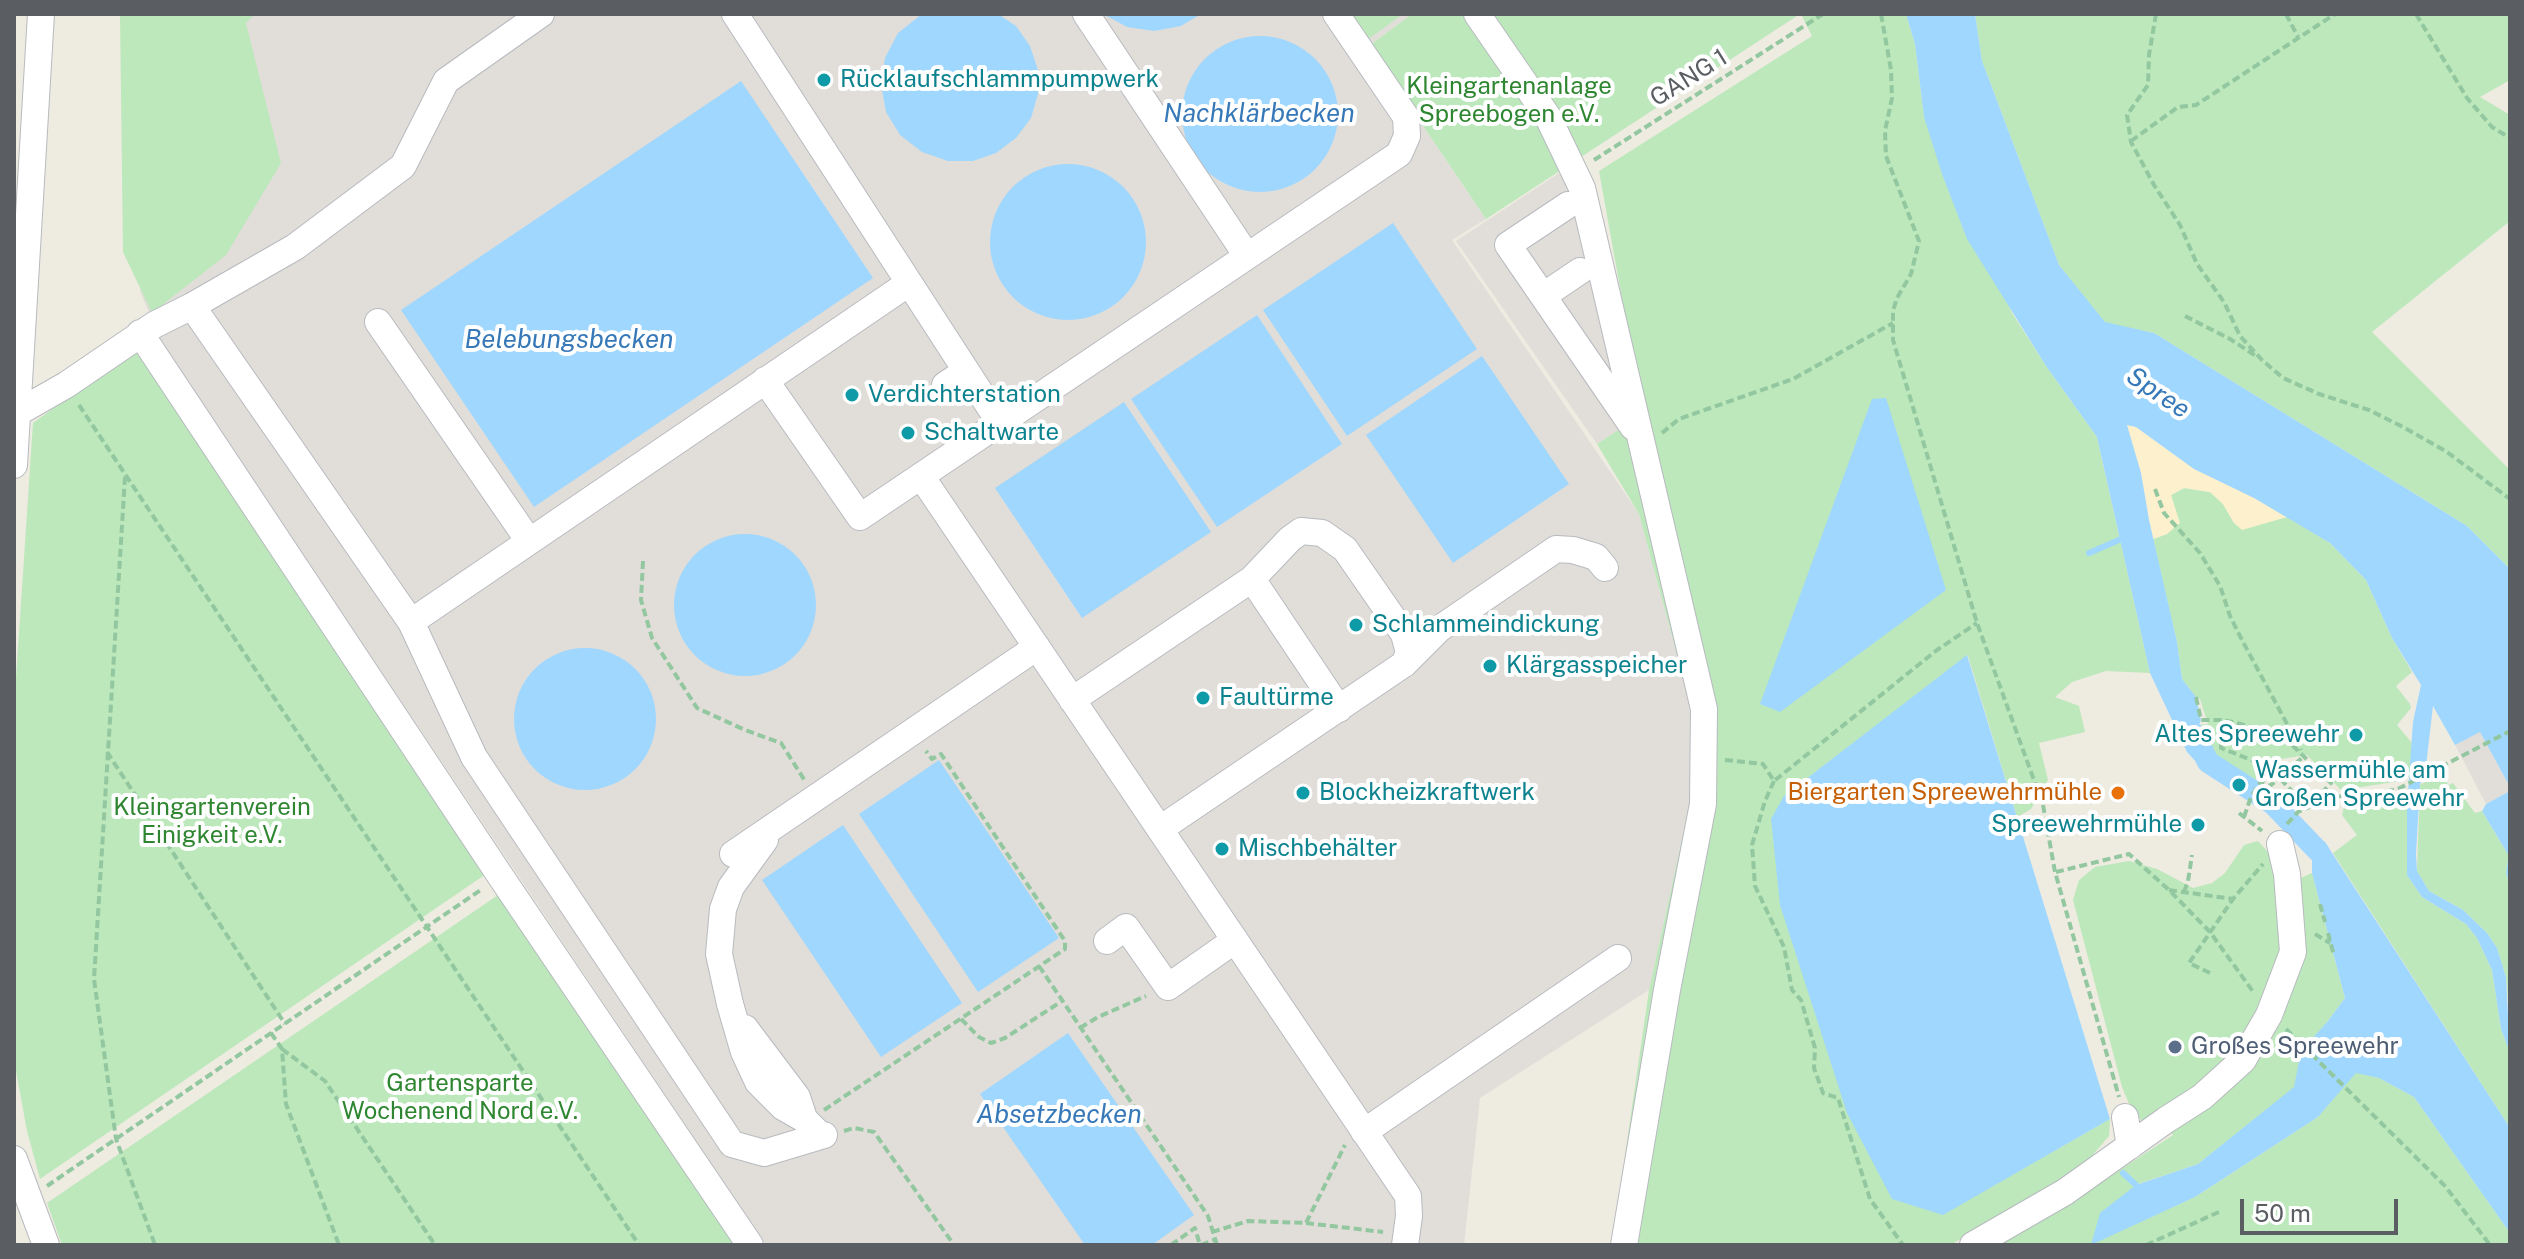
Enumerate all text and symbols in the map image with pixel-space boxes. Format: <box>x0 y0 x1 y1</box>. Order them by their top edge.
street label: GANG 1 <box>1645 43 1733 113</box>
place label: Rücklaufschlammpumpwerk <box>840 66 1159 94</box>
marker: Rücklaufschlammpumpwerk <box>815 71 833 89</box>
park label: Kleingartenanlage Spreebogen e.V. <box>1406 73 1612 129</box>
water label: Nachklärbecken <box>1163 98 1355 130</box>
water label: Belebungsbecken <box>464 324 674 356</box>
water label: Spree <box>2120 361 2196 425</box>
place label: Verdichterstation <box>868 381 1061 409</box>
marker: Verdichterstation <box>843 386 861 404</box>
place label: Schaltwarte <box>924 419 1059 447</box>
marker: Schaltwarte <box>899 424 917 442</box>
place label: Schlammeindickung <box>1372 611 1600 639</box>
marker: Schlammeindickung <box>1347 616 1365 634</box>
place label: Klärgasspeicher <box>1506 652 1687 680</box>
marker: Klärgasspeicher <box>1481 657 1499 675</box>
place label: Faultürme <box>1219 684 1334 712</box>
marker: Faultürme <box>1194 689 1212 707</box>
place label: Altes Spreewehr <box>2154 721 2340 749</box>
marker: Altes Spreewehr <box>2347 726 2365 744</box>
place label: Wassermühle am Großen Spreewehr <box>2255 757 2465 813</box>
marker: Wassermühle am Großen Spreewehr <box>2230 776 2248 794</box>
place label: Blockheizkraftwerk <box>1319 779 1535 807</box>
place label: Biergarten Spreewehrmühle <box>1787 779 2102 807</box>
marker: Blockheizkraftwerk <box>1294 784 1312 802</box>
marker: Biergarten Spreewehrmühle <box>2109 784 2127 802</box>
park label: Kleingartenverein Einigkeit e.V. <box>113 794 311 850</box>
place label: Spreewehrmühle <box>1991 811 2182 839</box>
marker: Spreewehrmühle <box>2189 816 2207 834</box>
place label: Mischbehälter <box>1238 835 1397 863</box>
marker: Mischbehälter <box>1213 840 1231 858</box>
place label: Großes Spreewehr <box>2191 1033 2399 1061</box>
marker: Großes Spreewehr <box>2166 1038 2184 1056</box>
park label: Gartensparte Wochenend Nord e.V. <box>342 1070 578 1126</box>
water label: Absetzbecken <box>976 1099 1142 1131</box>
scale bar <box>2244 1183 2402 1233</box>
text: 50 m <box>2254 1199 2311 1227</box>

